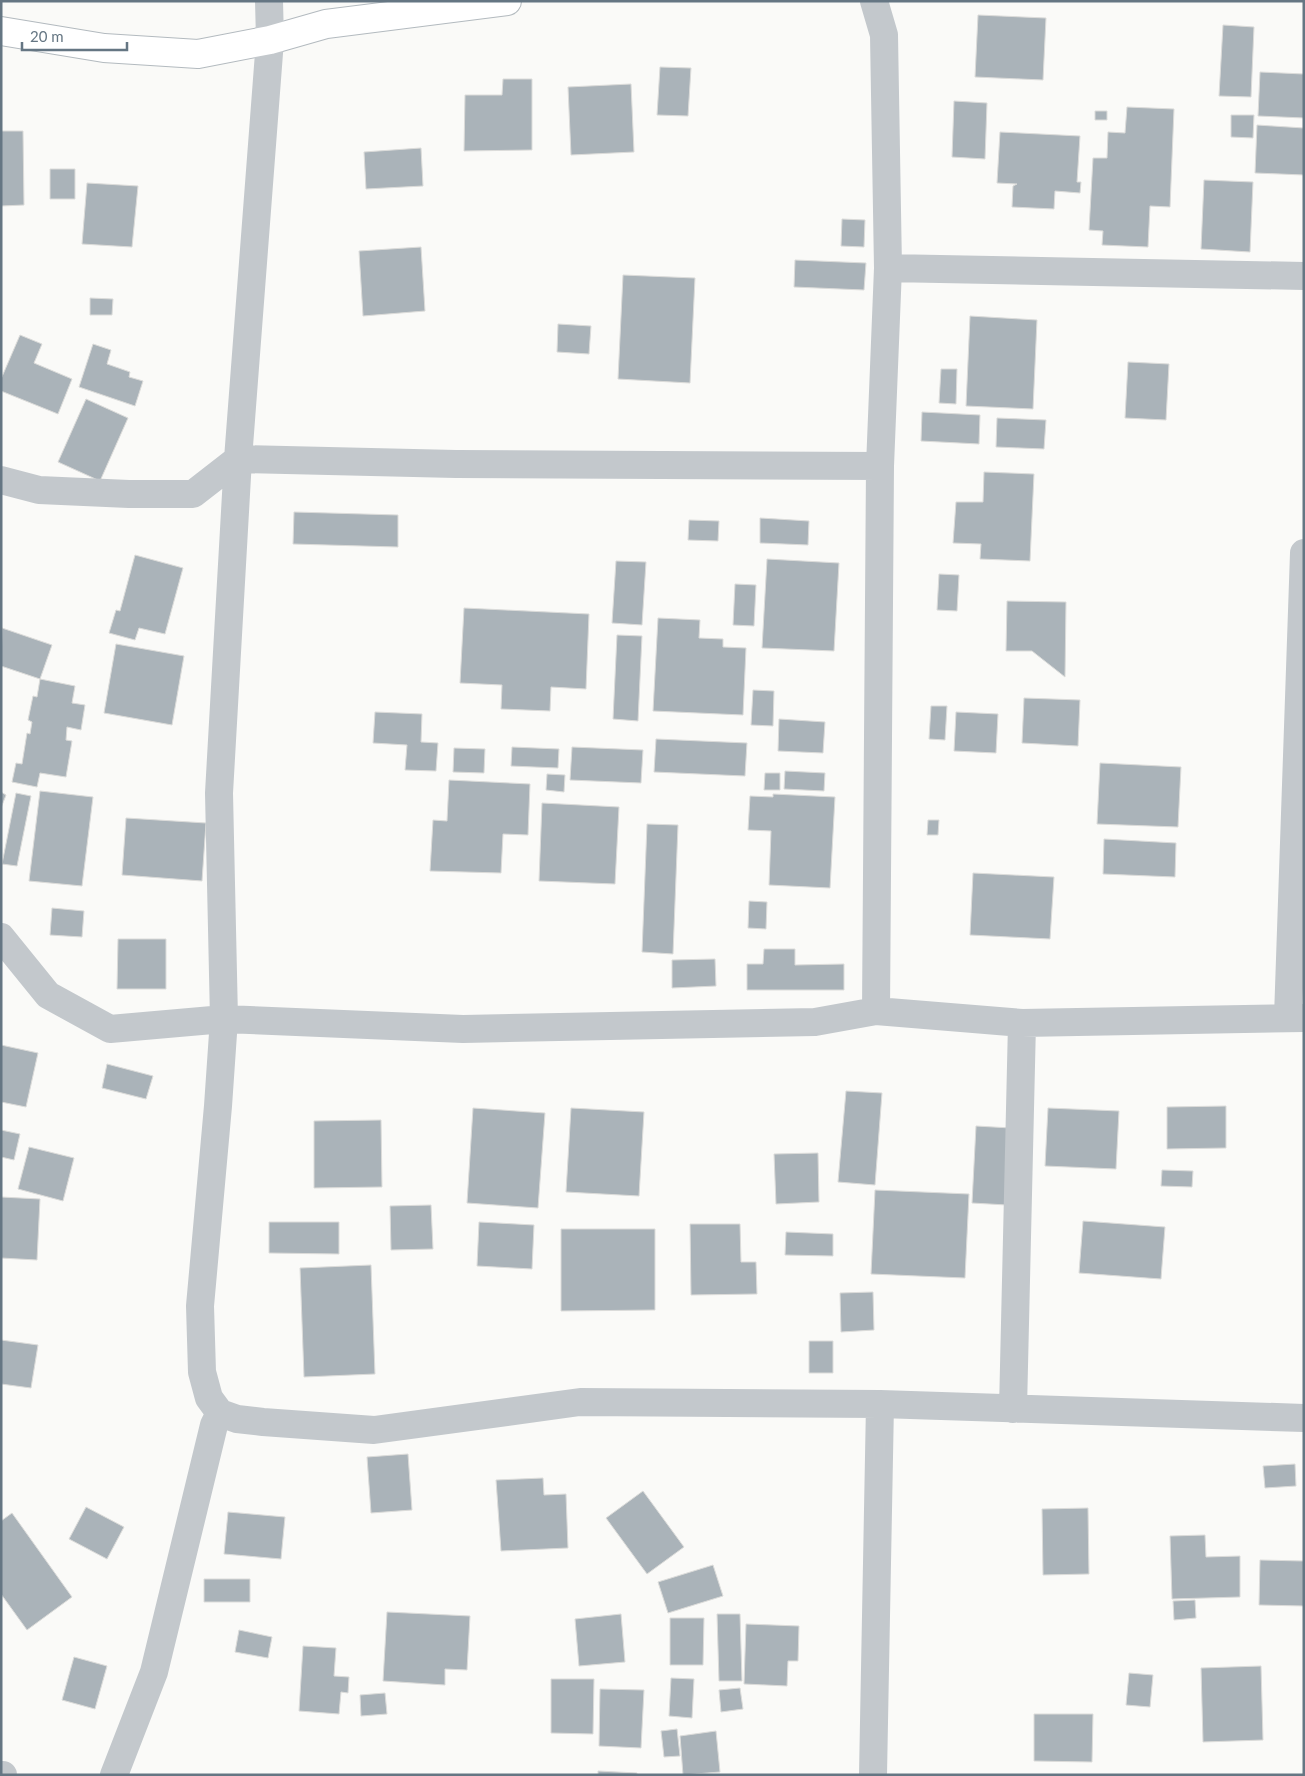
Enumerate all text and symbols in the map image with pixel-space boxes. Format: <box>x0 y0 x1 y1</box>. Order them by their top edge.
scale bar <box>22 20 128 52</box>
text: 20 m <box>30 27 64 45</box>

